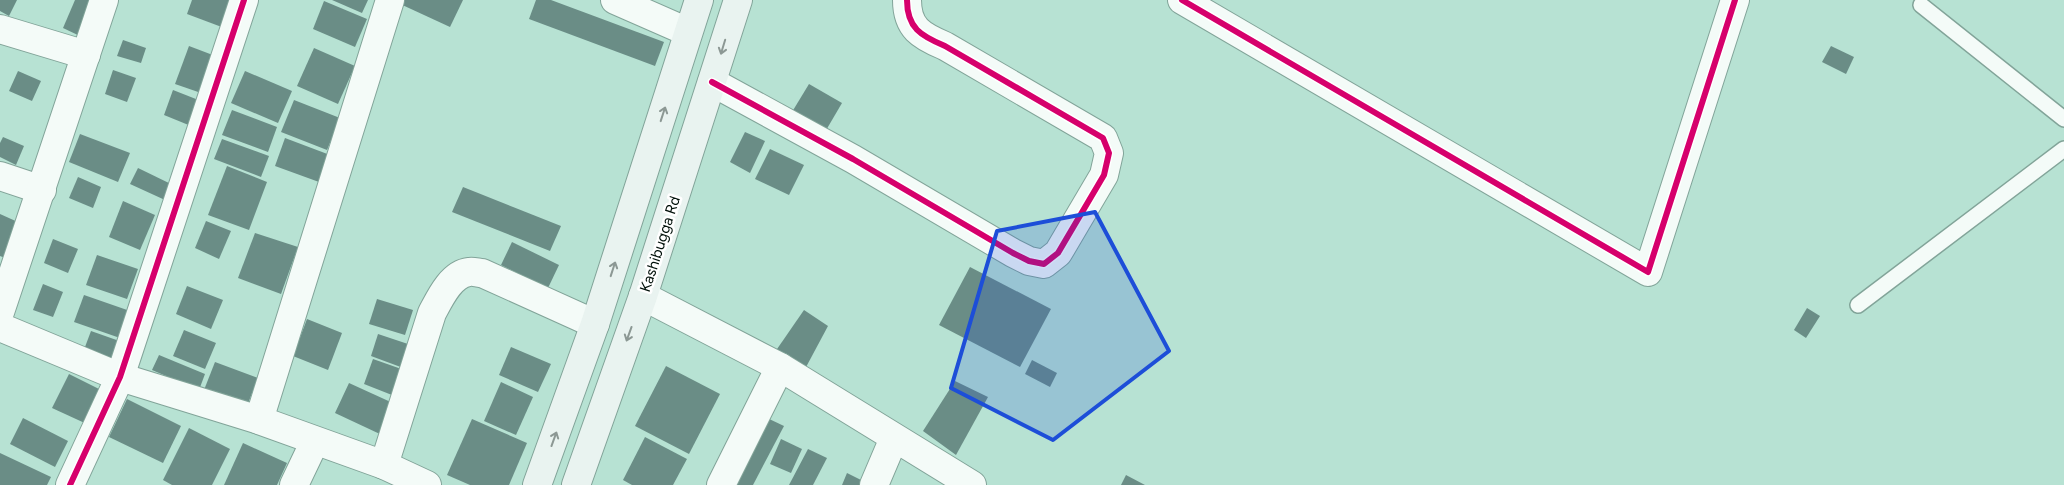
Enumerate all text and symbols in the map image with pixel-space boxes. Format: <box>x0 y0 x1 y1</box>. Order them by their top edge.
one-way arrow <box>718 38 728 54</box>
one-way arrow <box>659 107 668 123</box>
street label: Kashibugga Rd <box>636 194 684 294</box>
one-way arrow <box>609 262 618 277</box>
one-way arrow <box>624 326 634 342</box>
one-way arrow <box>550 432 559 447</box>

